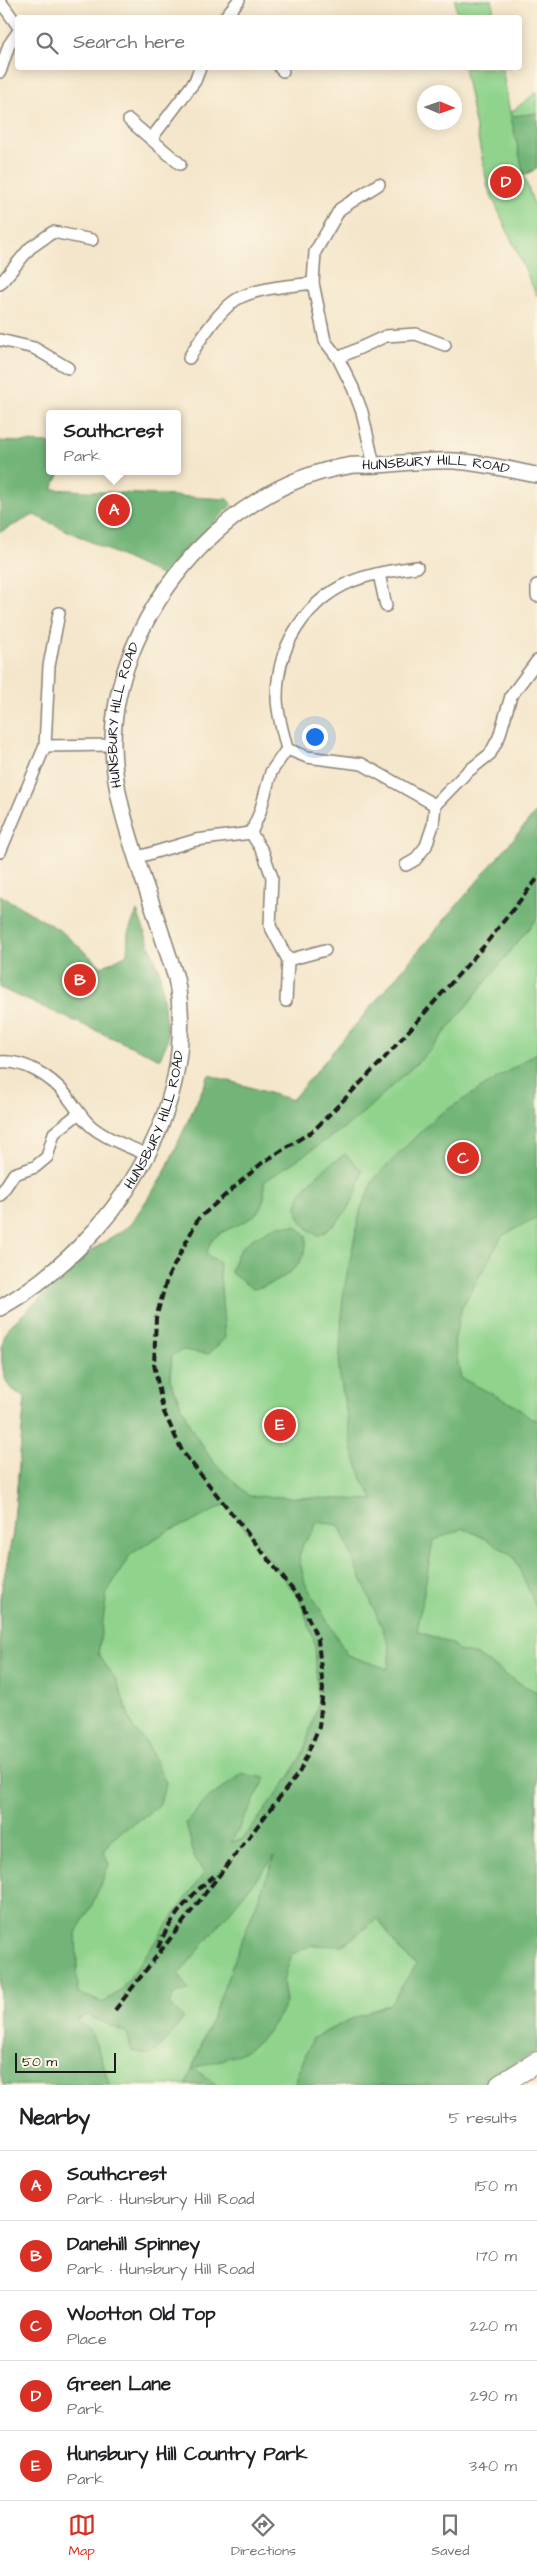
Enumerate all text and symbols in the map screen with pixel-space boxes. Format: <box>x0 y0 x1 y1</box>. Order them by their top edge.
search box <box>15 15 522 70</box>
icon: search <box>33 29 61 57</box>
text: Search here <box>73 29 185 56</box>
north arrow <box>417 85 462 130</box>
pin: D <box>490 163 522 201</box>
popup <box>46 410 181 475</box>
text: Southcrest <box>64 418 163 445</box>
text: Park <box>64 445 101 467</box>
street label: HUNSBURY HILL ROAD <box>362 451 511 479</box>
pin: A <box>98 491 130 529</box>
street label: HUNSBURY HILL ROAD <box>103 639 145 789</box>
your location <box>302 724 328 750</box>
pin: B <box>64 961 96 999</box>
street label: HUNSBURY HILL ROAD <box>119 1049 189 1193</box>
pin: C <box>447 1139 479 1177</box>
pin: E <box>264 1406 296 1444</box>
scale bar <box>15 2050 116 2073</box>
text: 50 m <box>22 2052 57 2072</box>
text: Nearby <box>20 2103 90 2132</box>
text: 5 results <box>449 2107 517 2129</box>
text: Southcrest <box>67 2161 167 2188</box>
text: A <box>31 2175 41 2197</box>
text: 150 m <box>475 2175 517 2197</box>
text: Park · Hunsbury Hill Road <box>67 2188 254 2210</box>
text: Danehill Spinney <box>67 2231 200 2258</box>
text: B <box>30 2245 42 2267</box>
text: 170 m <box>476 2245 517 2267</box>
text: Park · Hunsbury Hill Road <box>67 2258 254 2280</box>
text: Wootton Old Top <box>67 2301 216 2328</box>
text: C <box>30 2315 42 2337</box>
text: 220 m <box>470 2315 517 2337</box>
text: Place <box>67 2328 107 2350</box>
text: Green Lane <box>67 2371 171 2398</box>
text: D <box>31 2385 41 2407</box>
text: 290 m <box>470 2385 517 2407</box>
text: Park <box>67 2398 104 2420</box>
text: Hunsbury Hill Country Park <box>67 2441 307 2468</box>
text: E <box>31 2455 41 2477</box>
text: 340 m <box>469 2455 517 2477</box>
text: Park <box>67 2468 104 2490</box>
tab: Map <box>68 2511 96 2561</box>
tab: Directions <box>231 2511 296 2561</box>
tab: Saved <box>431 2511 469 2561</box>

